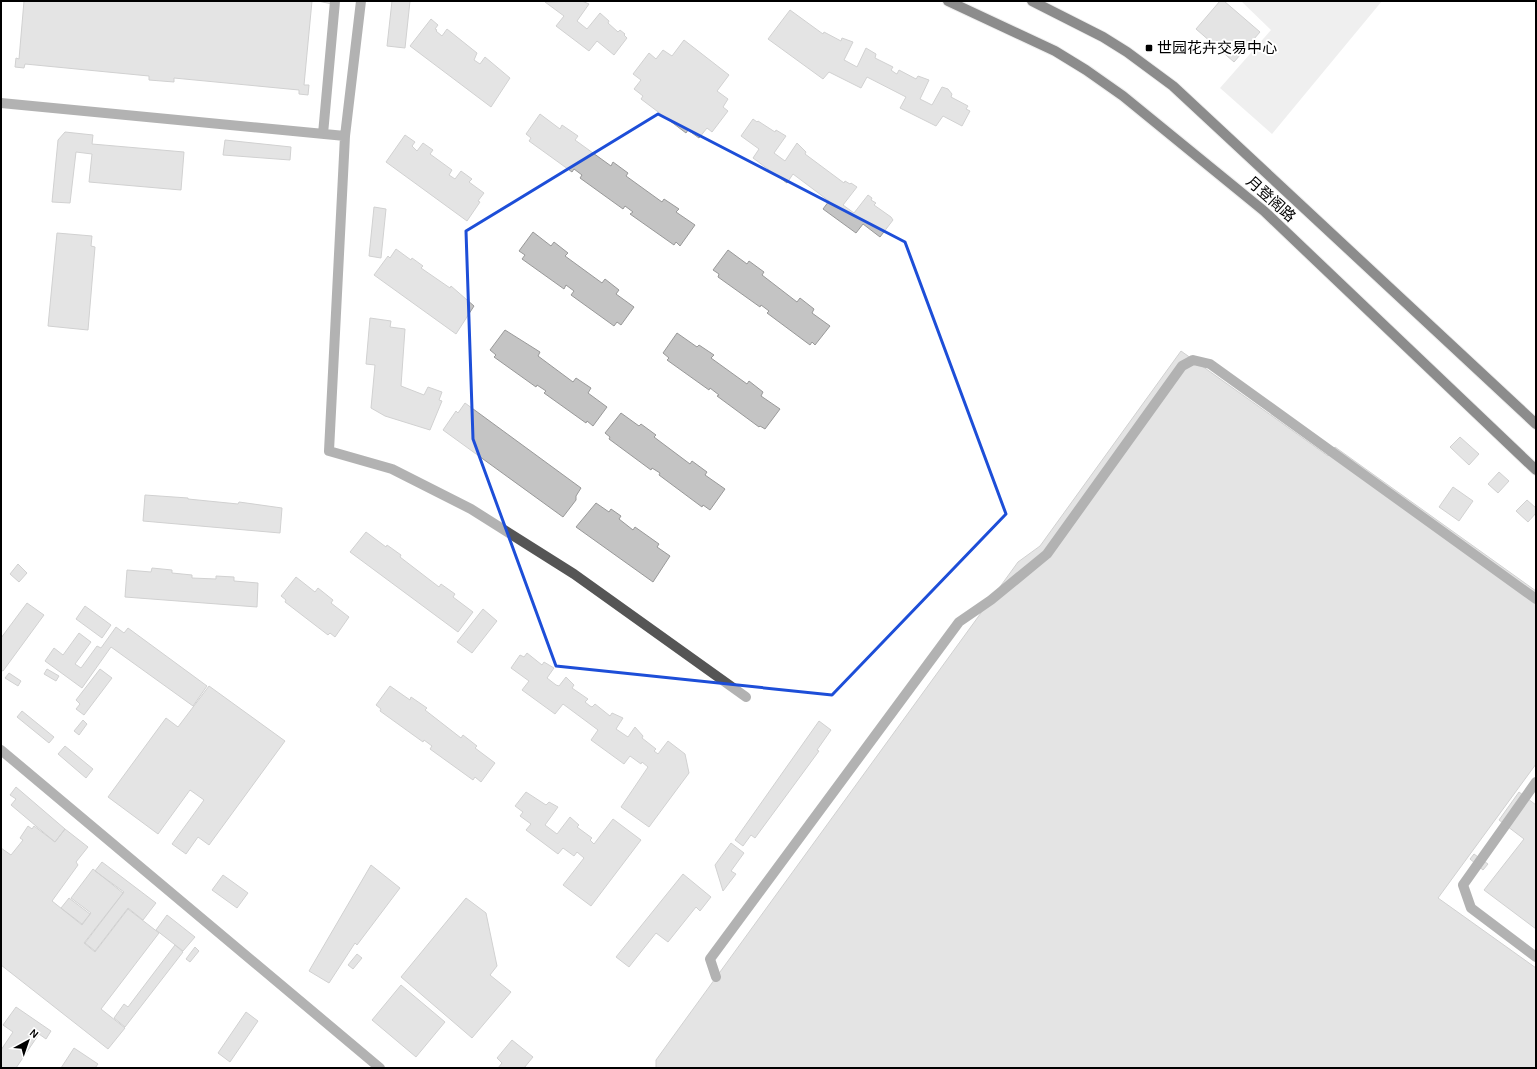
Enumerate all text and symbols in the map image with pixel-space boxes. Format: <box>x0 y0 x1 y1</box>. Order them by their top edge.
place label: 世园花卉交易中心 <box>1157 39 1277 57</box>
marker: 世园花卉交易中心 <box>1144 43 1154 53</box>
street label: 月登阁路 <box>1243 172 1299 226</box>
north arrow <box>8 1021 48 1061</box>
text: N <box>27 1026 41 1041</box>

